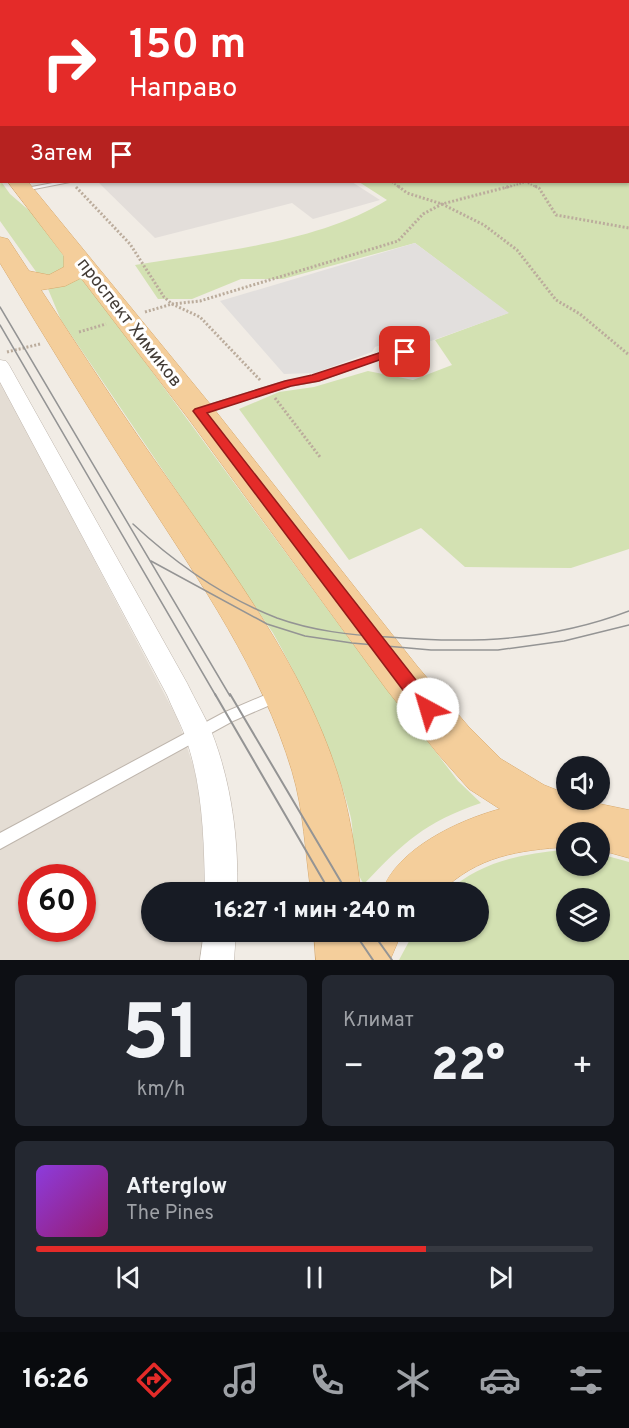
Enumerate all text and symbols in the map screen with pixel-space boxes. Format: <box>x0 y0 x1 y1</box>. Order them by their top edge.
text: 150 m <box>129 20 246 73</box>
icon: right <box>30 24 108 102</box>
text: Направо <box>129 72 237 106</box>
icon: arrive <box>105 138 138 171</box>
text: Затем <box>30 141 93 168</box>
street label: проспект Химиков <box>71 254 187 392</box>
pin <box>379 326 430 377</box>
icon: arrive <box>388 335 421 368</box>
position arrow <box>396 677 460 741</box>
map controls <box>556 756 610 942</box>
button: sound <box>556 756 610 810</box>
button: search <box>556 822 610 876</box>
speed limit sign: 60 <box>18 864 96 942</box>
button: layers <box>556 888 610 942</box>
text: 16:27 · 1 мин · 240 m <box>214 898 416 925</box>
text: 51 <box>122 988 200 1087</box>
text: Климат <box>343 1008 414 1034</box>
text: 22° <box>431 1039 505 1096</box>
text: − <box>343 1047 364 1089</box>
text: + <box>572 1047 593 1089</box>
text: km/h <box>137 1077 185 1103</box>
text: Afterglow <box>126 1174 227 1201</box>
text: The Pines <box>126 1201 214 1227</box>
icon: previous <box>112 1261 145 1294</box>
icon: pause <box>298 1261 331 1294</box>
icon: next <box>484 1261 517 1294</box>
icon: directions <box>133 1359 175 1401</box>
icon: music <box>220 1359 262 1401</box>
icon: phone <box>306 1359 348 1401</box>
icon: climate <box>392 1359 434 1401</box>
icon: car <box>479 1359 521 1401</box>
icon: filters <box>565 1359 607 1401</box>
text: 16:26 <box>22 1363 89 1397</box>

